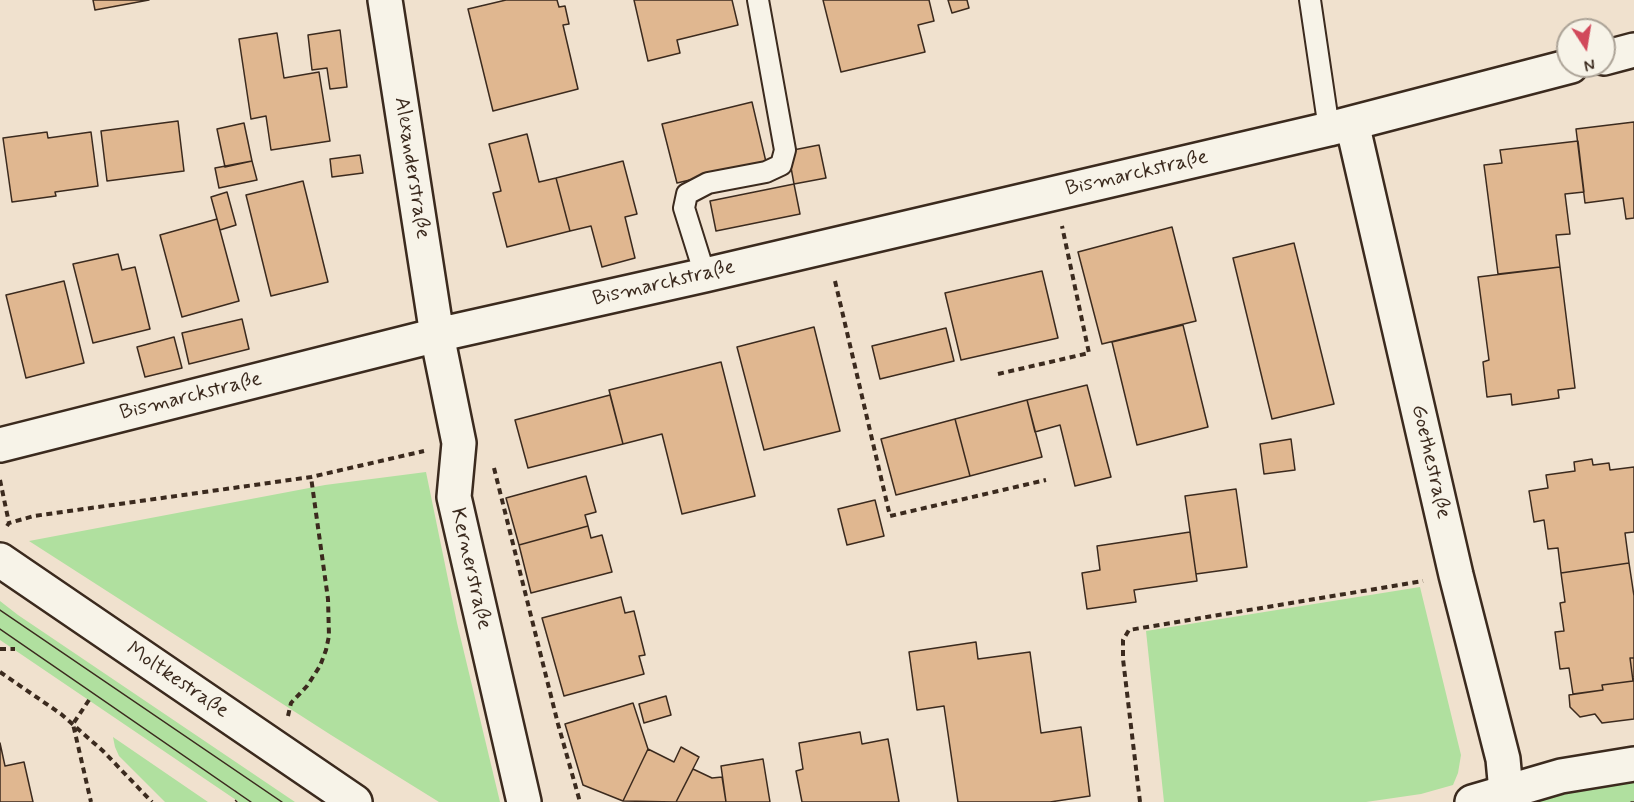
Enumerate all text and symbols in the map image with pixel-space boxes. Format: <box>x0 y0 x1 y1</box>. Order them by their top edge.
north arrow <box>1556 18 1616 78</box>
text: N <box>1582 53 1597 76</box>
street label: Alexanderstraße <box>387 95 435 241</box>
street label: Bismarckstraße <box>1063 145 1211 203</box>
street label: Bismarckstraße <box>590 255 738 313</box>
street label: Bismarckstraße <box>117 367 265 427</box>
street label: Goethestraße <box>1405 402 1455 522</box>
street label: Kernerstraße <box>444 506 496 632</box>
street label: Moltkestraße <box>121 637 233 725</box>

